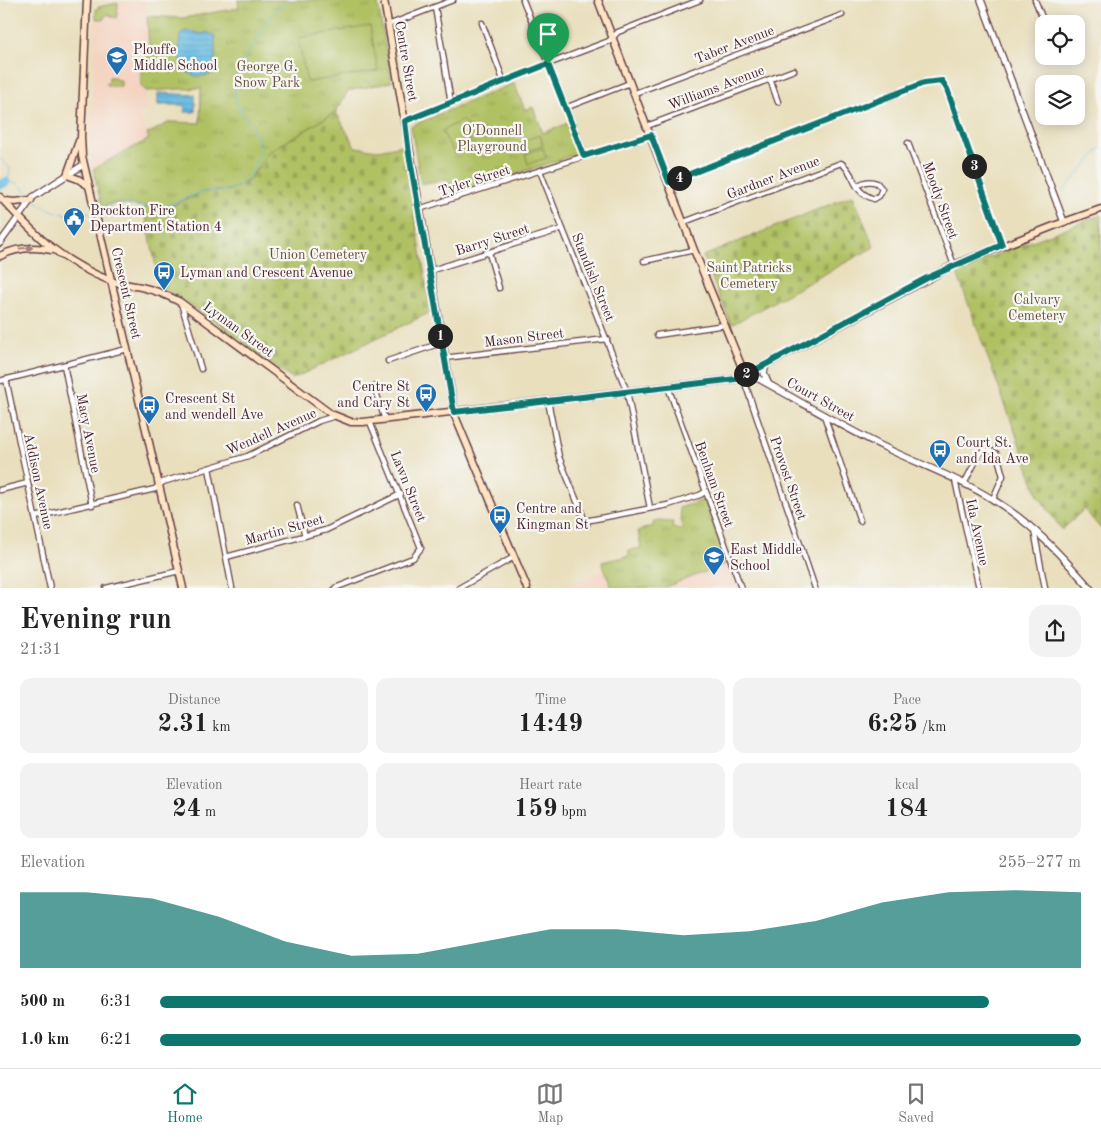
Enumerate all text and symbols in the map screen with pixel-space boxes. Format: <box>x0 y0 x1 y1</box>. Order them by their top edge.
pin <box>527 13 569 64</box>
map controls <box>1035 15 1085 125</box>
button: locate <box>1035 15 1085 65</box>
street label: Centre Street <box>392 20 420 103</box>
icon: arrive <box>534 20 562 48</box>
street label: Taber Avenue <box>693 23 776 67</box>
place label: Plouffe Middle School <box>133 43 218 73</box>
school or university icon: Plouffe Middle School <box>105 45 129 76</box>
park label: George G. Snow Park <box>234 60 300 90</box>
street label: Williams Avenue <box>666 63 766 113</box>
button: layers <box>1035 75 1085 125</box>
park label: O'Donnell Playground <box>457 124 527 154</box>
street label: Gardner Avenue <box>725 154 822 202</box>
pin: 3 <box>962 154 986 178</box>
text: 3 <box>970 159 979 173</box>
street label: Moody Street <box>920 160 961 241</box>
street label: Tyler Street <box>437 163 512 199</box>
pin: 4 <box>666 166 692 190</box>
text: 4 <box>675 171 684 185</box>
place label: Brockton Fire Department Station 4 <box>90 204 222 234</box>
public building icon: Brockton Fire Department Station 4 <box>62 206 86 237</box>
street label: Barry Street <box>454 221 531 258</box>
street label: Standish Street <box>569 231 617 324</box>
one-way arrow <box>18 244 34 252</box>
street label: Crescent Street <box>109 246 143 341</box>
park label: Union Cemetery <box>269 248 368 262</box>
bus stop icon: Lyman and Crescent Avenue <box>152 260 176 291</box>
park label: Saint Patricks Cemetery <box>706 261 792 291</box>
place label: Lyman and Crescent Avenue <box>180 266 353 280</box>
park label: Calvary Cemetery <box>1008 293 1067 323</box>
street label: Lyman Street <box>201 300 276 360</box>
pin: 1 <box>428 324 452 348</box>
street label: Mason Street <box>483 326 565 350</box>
text: 1 <box>436 329 445 343</box>
pin: 2 <box>734 362 758 386</box>
text: 2 <box>742 367 751 381</box>
street label: Court Street <box>784 375 857 424</box>
place label: Centre St and Cary St <box>337 380 410 410</box>
bus stop icon: Centre St and Cary St <box>414 382 438 413</box>
street label: Macy Avenue <box>73 392 103 474</box>
place label: Crescent St and wendell Ave <box>165 392 263 422</box>
bus stop icon: Crescent St and wendell Ave <box>137 394 161 425</box>
street label: Wendell Avenue <box>224 406 319 458</box>
street label: Addison Avenue <box>21 432 55 531</box>
street label: Provost Street <box>767 435 809 522</box>
place label: Court St. and Ida Ave <box>956 436 1028 466</box>
bus stop icon: Court St. and Ida Ave <box>928 438 952 469</box>
street label: Benham Street <box>692 440 736 529</box>
street label: Lawn Street <box>387 449 429 524</box>
street label: Ida Avenue <box>963 497 991 567</box>
place label: Centre and Kingman St <box>516 502 589 532</box>
bus stop icon: Centre and Kingman St <box>488 504 512 535</box>
street label: Martin Street <box>243 512 326 548</box>
place label: East Middle School <box>730 543 802 573</box>
school or university icon: East Middle School <box>702 545 726 576</box>
button: share <box>1029 605 1081 657</box>
text: Evening run <box>20 607 172 635</box>
text: 21:31 <box>20 642 62 658</box>
text: Distance <box>168 693 221 707</box>
text: Time <box>535 693 566 707</box>
text: Pace <box>893 693 921 707</box>
text: 2.31 <box>158 712 208 737</box>
text: 14:49 <box>518 712 583 737</box>
text: 6:25 <box>867 712 918 737</box>
text: km <box>208 720 231 734</box>
text: /km <box>918 720 946 734</box>
text: Elevation <box>166 778 223 792</box>
text: Heart rate <box>519 778 582 792</box>
text: kcal <box>895 778 919 792</box>
text: 24 <box>172 797 201 822</box>
text: 159 <box>514 797 558 822</box>
text: 184 <box>885 797 929 822</box>
text: m <box>201 805 216 819</box>
text: bpm <box>558 805 587 819</box>
text: Elevation <box>20 855 85 871</box>
text: 255–277 m <box>998 855 1081 871</box>
text: 500 m <box>20 994 65 1010</box>
text: 6:31 <box>100 994 132 1010</box>
text: 1.0 km <box>20 1032 69 1048</box>
text: 6:21 <box>100 1032 132 1048</box>
tab: Home <box>167 1080 203 1127</box>
tab: Map <box>536 1080 564 1127</box>
tab: Saved <box>898 1080 934 1127</box>

